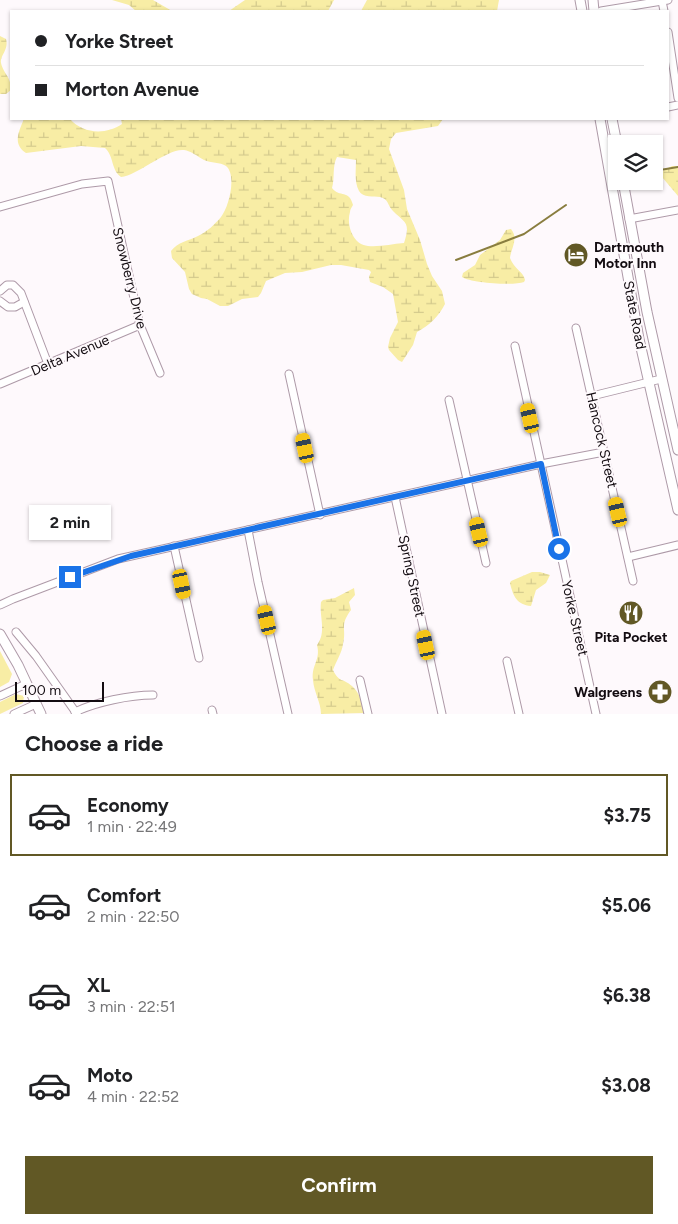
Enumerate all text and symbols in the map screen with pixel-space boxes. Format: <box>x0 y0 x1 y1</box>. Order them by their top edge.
text: Yorke Street <box>65 30 174 53</box>
text: Morton Avenue <box>65 78 199 101</box>
map controls <box>608 135 663 190</box>
button: layers <box>608 135 663 190</box>
street label: Snowberry Drive <box>109 226 150 331</box>
place label: Dartmouth Motor Inn <box>594 239 664 272</box>
hotel icon: Dartmouth Motor Inn <box>563 242 589 268</box>
street label: State Road <box>620 279 649 351</box>
street label: Delta Avenue <box>28 331 112 380</box>
street label: Hancock Street <box>582 390 621 490</box>
car <box>519 402 540 434</box>
car <box>294 432 315 464</box>
car <box>607 496 628 528</box>
callout: 2 min <box>29 504 111 540</box>
text: 2 min <box>50 513 90 532</box>
car <box>468 516 489 548</box>
street label: Spring Street <box>395 533 429 619</box>
route start <box>548 538 570 560</box>
route end <box>59 566 81 588</box>
car <box>171 568 192 600</box>
street label: Yorke Street <box>558 578 592 658</box>
restaurant icon: Pita Pocket <box>618 600 644 626</box>
car <box>256 604 277 636</box>
car <box>415 629 436 661</box>
place label: Pita Pocket <box>594 629 668 646</box>
scale bar <box>15 679 104 702</box>
pharmacy icon: Walgreens <box>647 679 673 705</box>
text: 100 m <box>22 682 61 699</box>
place label: Walgreens <box>574 684 642 701</box>
text: Choose a ride <box>25 730 163 757</box>
icon: car <box>27 793 72 838</box>
text: Economy <box>87 794 169 817</box>
text: $3.75 <box>604 804 651 827</box>
text: 1 min · 22:49 <box>87 817 177 836</box>
icon: car <box>27 883 72 928</box>
text: Comfort <box>87 884 162 907</box>
text: $5.06 <box>601 894 651 917</box>
text: 2 min · 22:50 <box>87 907 180 926</box>
icon: car <box>27 973 72 1018</box>
text: XL <box>87 974 110 997</box>
text: $6.38 <box>603 984 651 1007</box>
text: 3 min · 22:51 <box>87 997 176 1016</box>
icon: car <box>27 1063 72 1108</box>
text: Moto <box>87 1064 133 1087</box>
text: $3.08 <box>601 1074 651 1097</box>
text: 4 min · 22:52 <box>87 1087 179 1106</box>
button: Confirm <box>25 1156 653 1214</box>

